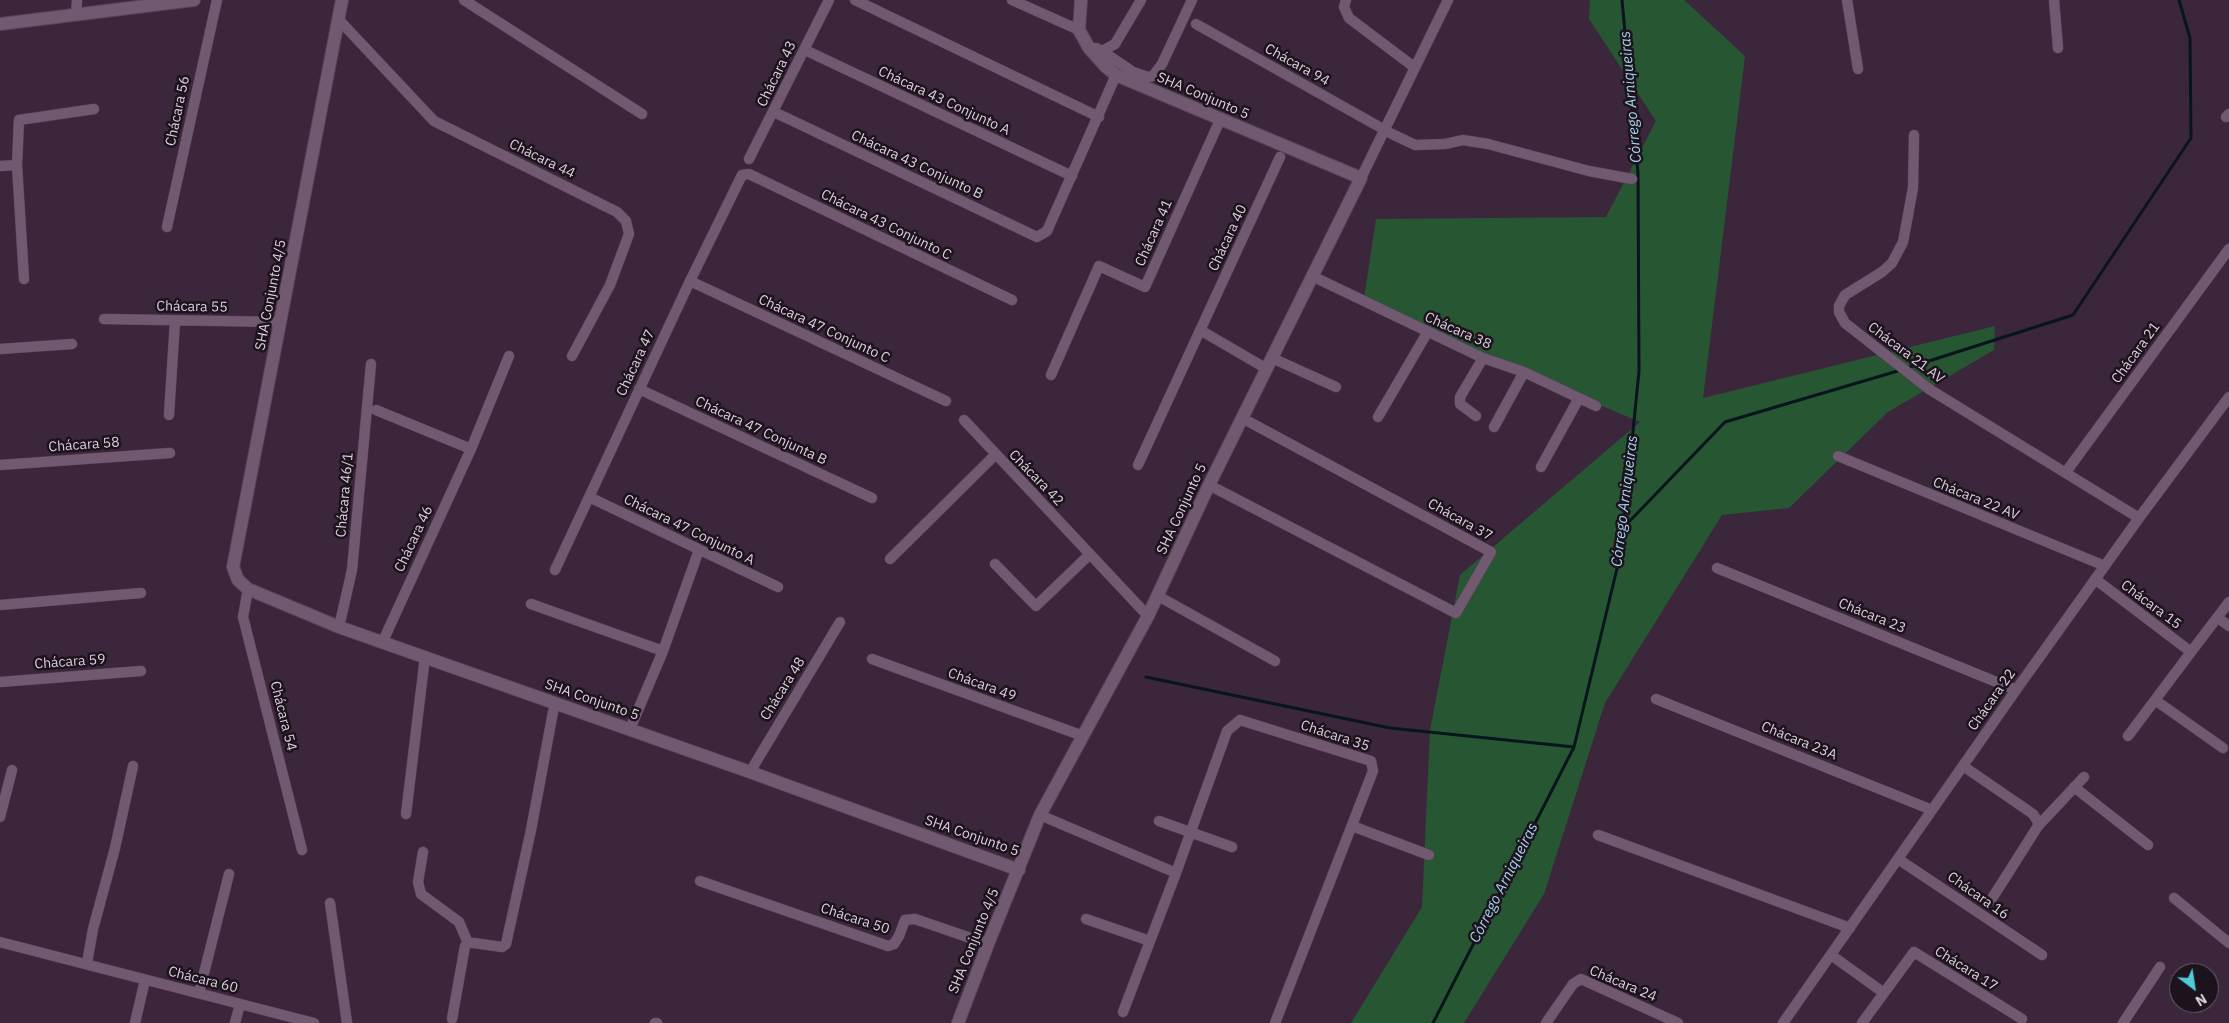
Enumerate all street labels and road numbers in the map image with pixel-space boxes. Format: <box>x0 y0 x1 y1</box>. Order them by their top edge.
street label: Chácara 43 <box>754 38 800 110</box>
street label: Chácara 94 <box>1262 40 1332 90</box>
street label: Chácara 43 Conjunto A <box>875 63 1013 139</box>
street label: SHA Conjunto 5 <box>1154 69 1252 123</box>
street label: Chácara 56 <box>162 74 194 148</box>
street label: Chácara 43 Conjunto B <box>848 127 986 203</box>
street label: Chácara 44 <box>506 136 578 182</box>
street label: Chácara 43 Conjunto C <box>818 186 954 264</box>
street label: Chácara 41 <box>1132 197 1176 269</box>
street label: Chácara 40 <box>1205 202 1251 274</box>
street label: SHA Conjunto 4/5 <box>252 238 290 352</box>
street label: Chácara 47 Conjunto C <box>756 291 892 367</box>
street label: Chácara 55 <box>156 298 228 316</box>
street label: Chácara 38 <box>1422 309 1494 353</box>
street label: Chácara 21 AV <box>1864 319 1948 387</box>
street label: Chácara 21 <box>2108 319 2164 387</box>
street label: Chácara 47 <box>613 327 659 399</box>
street label: Chácara 47 Conjunta B <box>692 393 830 469</box>
street label: Chácara 58 <box>48 434 120 456</box>
street label: Chácara 42 <box>1005 447 1067 509</box>
street label: Chácara 46/1 <box>333 452 357 538</box>
street label: SHA Conjunto 5 <box>1154 461 1210 557</box>
street label: Chácara 22 AV <box>1930 474 2022 524</box>
street label: Chácara 47 Conjunto A <box>621 491 757 569</box>
street label: Chácara 37 <box>1425 495 1495 545</box>
street label: Chácara 46 <box>391 503 437 575</box>
street label: Chácara 15 <box>2117 577 2185 633</box>
street label: Chácara 23 <box>1836 595 1908 637</box>
street label: Chácara 59 <box>34 651 106 673</box>
street label: Chácara 48 <box>757 654 809 724</box>
street label: Chácara 49 <box>946 665 1018 705</box>
street label: Chácara 22 <box>1965 666 2019 734</box>
street label: SHA Conjunto 5 <box>543 676 641 724</box>
street label: Chácara 54 <box>266 679 300 753</box>
street label: Chácara 35 <box>1298 717 1372 755</box>
street label: Chácara 23A <box>1759 718 1839 764</box>
street label: SHA Conjunto 5 <box>923 812 1021 860</box>
street label: Chácara 16 <box>1944 869 2012 923</box>
street label: SHA Conjunto 4/5 <box>945 886 1003 996</box>
street label: Chácara 50 <box>818 900 892 938</box>
street label: Chácara 17 <box>1931 943 2001 995</box>
street label: Chácara 24 <box>1587 962 1659 1006</box>
street label: Chácara 60 <box>166 963 240 997</box>

